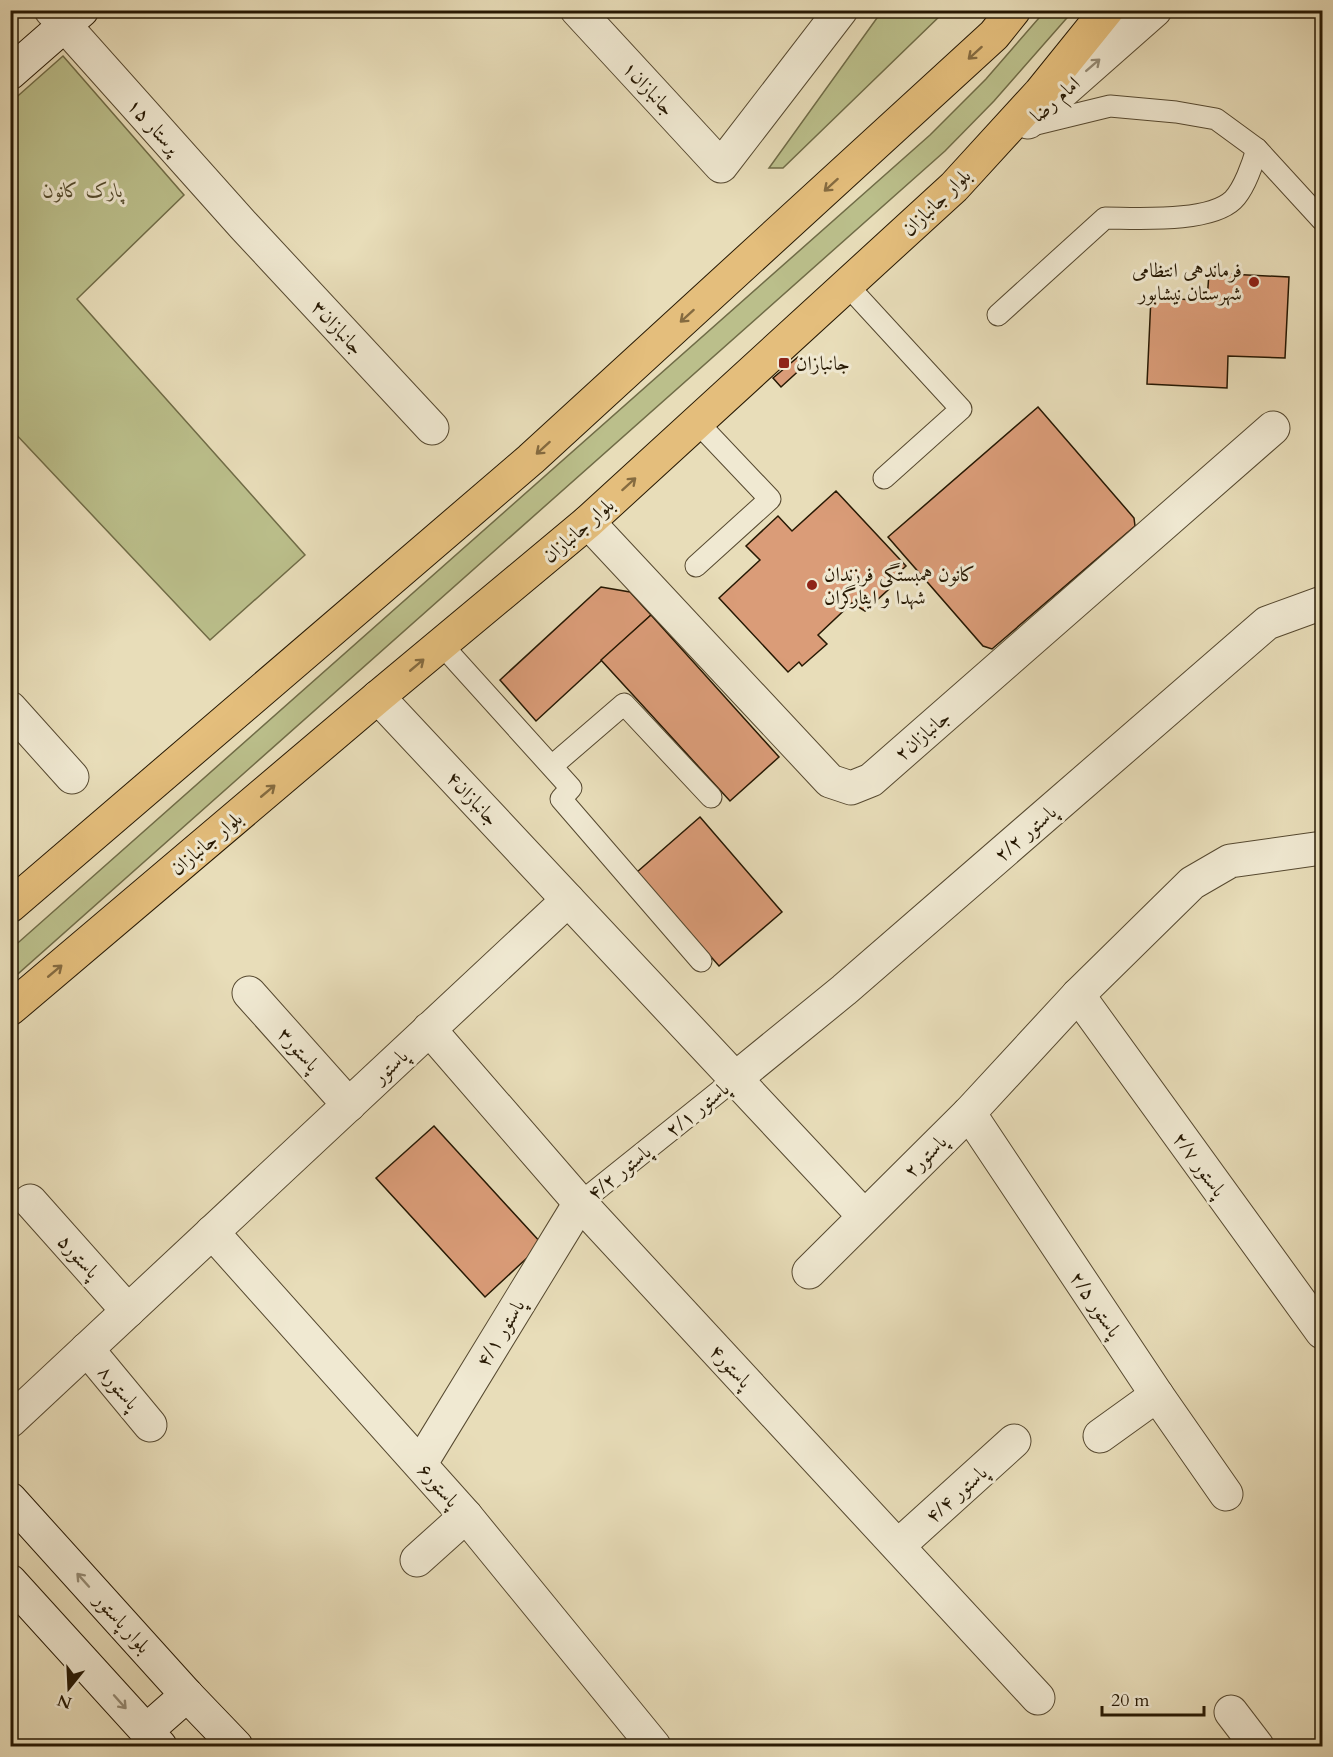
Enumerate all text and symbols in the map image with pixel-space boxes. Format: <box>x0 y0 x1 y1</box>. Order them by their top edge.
one-way arrow <box>967 46 982 60</box>
street label: جانبازان۱ <box>616 55 681 122</box>
one-way arrow <box>1085 58 1100 72</box>
street label: امام رضا <box>1025 70 1089 131</box>
street label: پرستار ۱۵ <box>121 92 188 162</box>
street label: بلوار جانبازان <box>896 162 977 242</box>
park label: پارک کانون <box>43 177 126 205</box>
one-way arrow <box>823 178 838 192</box>
place label: فرماندهی انتظامی شهرستان نیشابور <box>1132 257 1242 307</box>
marker: فرماندهی انتظامی شهرستان نیشابور <box>1247 275 1261 289</box>
street label: جانبازان۳ <box>305 294 370 361</box>
one-way arrow <box>680 309 695 323</box>
place label: جانبازان <box>796 350 850 377</box>
marker: جانبازان <box>777 356 791 370</box>
one-way arrow <box>536 441 551 455</box>
one-way arrow <box>622 477 637 491</box>
street label: بلوار جانبازان <box>537 492 620 569</box>
place label: کانون همبستگی فرزندان شهدا و ایثارگران <box>824 561 976 611</box>
marker: کانون همبستگی فرزندان شهدا و ایثارگران <box>805 578 819 592</box>
one-way arrow <box>409 658 425 671</box>
street label: جانبازان۲ <box>889 704 956 767</box>
street label: جانبازان۴ <box>440 765 505 832</box>
one-way arrow <box>260 784 276 797</box>
street label: پاستور ۲/۲ <box>988 798 1064 869</box>
street label: بلوار جانبازان <box>164 805 248 882</box>
one-way arrow <box>47 964 62 978</box>
street label: پاستور۳ <box>271 1021 327 1079</box>
street label: پاستور <box>365 1042 416 1092</box>
street label: پاستور ۲/۱ <box>660 1075 736 1144</box>
street label: پاستور ۲/۷ <box>1166 1126 1233 1204</box>
street label: پاستور۲ <box>898 1128 955 1185</box>
street label: پاستور ۴/۲ <box>582 1138 658 1207</box>
street label: پاستور۵ <box>51 1228 107 1286</box>
street label: پاستور ۲/۵ <box>1063 1266 1128 1344</box>
street label: پاستور ۴/۱ <box>470 1293 533 1373</box>
street label: پاستور۴ <box>703 1338 759 1396</box>
street label: پاستور۸ <box>91 1359 146 1417</box>
street label: پاستور۶ <box>411 1457 466 1515</box>
street label: پاستور ۴/۴ <box>920 1459 995 1530</box>
one-way arrow <box>76 1572 90 1587</box>
street label: بلوار پاستور <box>86 1586 157 1660</box>
north arrow <box>39 1658 99 1718</box>
scale bar <box>1102 1679 1204 1717</box>
text: 20 m <box>1111 1688 1150 1713</box>
text: N <box>55 1689 75 1714</box>
one-way arrow <box>113 1694 127 1709</box>

